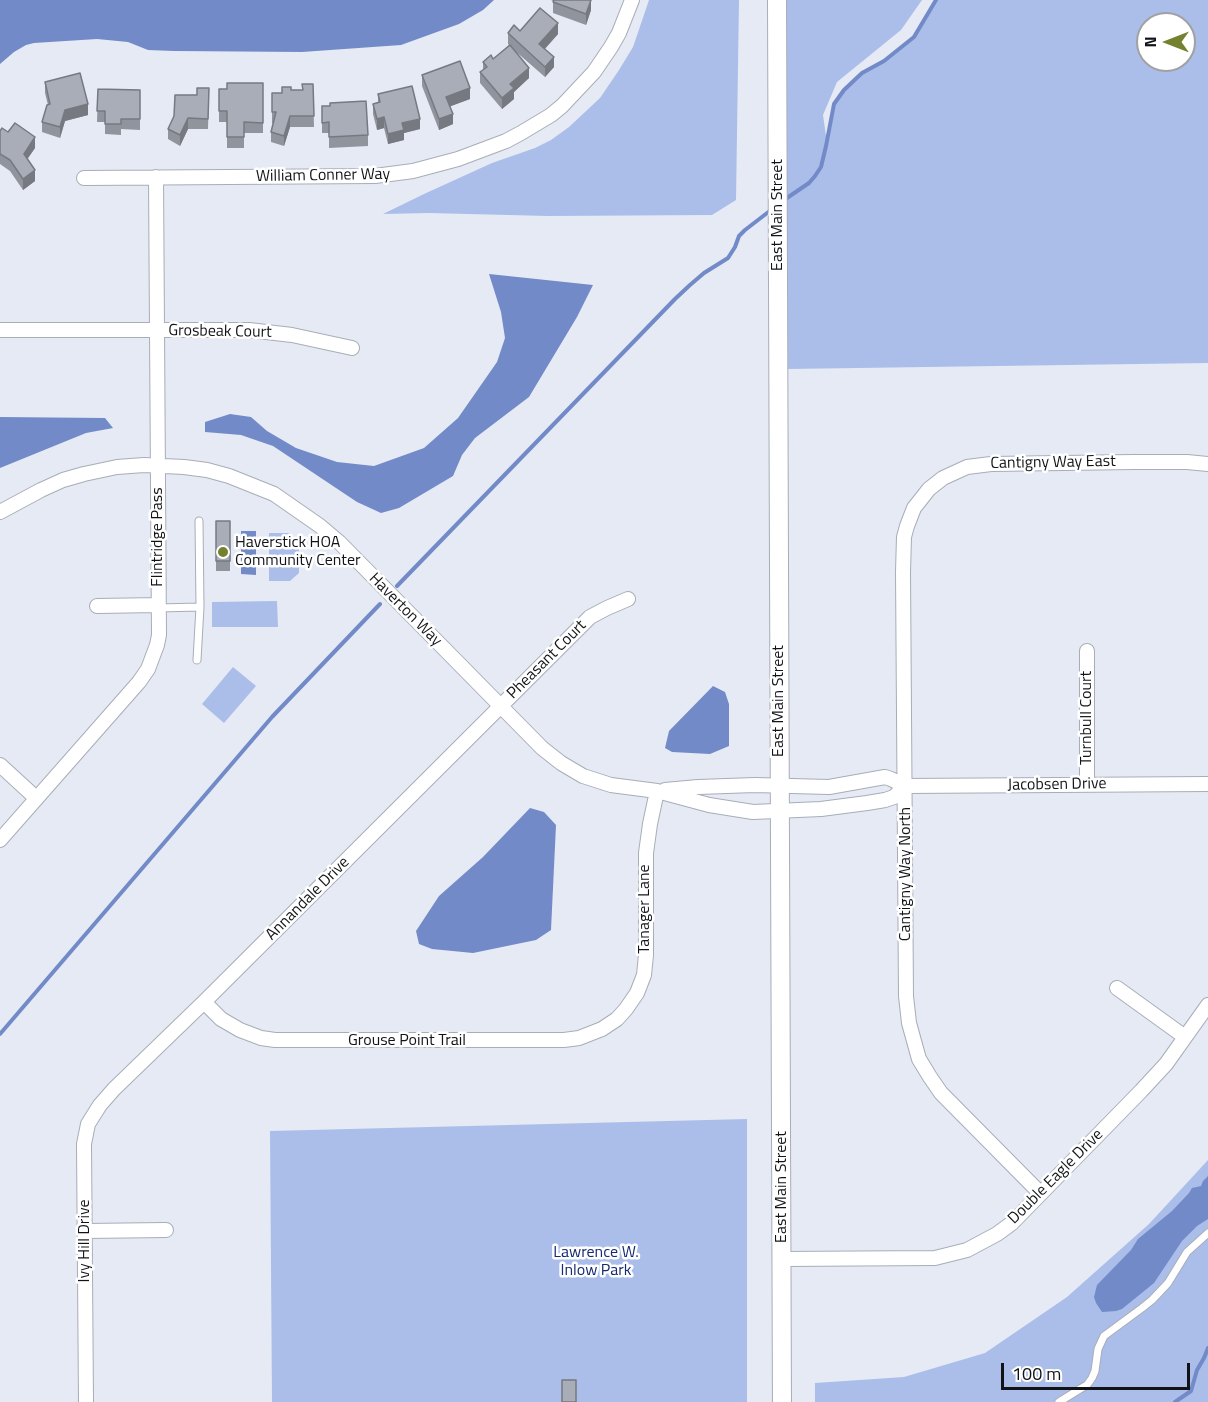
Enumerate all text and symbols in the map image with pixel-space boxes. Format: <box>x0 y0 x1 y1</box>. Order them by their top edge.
north arrow <box>1136 12 1196 72</box>
text: N <box>1138 36 1162 48</box>
street label: East Main Street <box>768 159 788 271</box>
street label: William Conner Way <box>256 165 390 187</box>
street label: Grosbeak Court <box>168 321 272 343</box>
street label: Cantigny Way East <box>990 452 1116 474</box>
street label: Flintridge Pass <box>148 487 168 587</box>
place label: Haverstick HOA Community Center <box>235 533 361 571</box>
marker: Haverstick HOA Community Center <box>216 545 230 559</box>
street label: Haverton Way <box>364 569 446 651</box>
street label: Pheasant Court <box>503 616 591 704</box>
street label: East Main Street <box>769 645 789 757</box>
street label: Turnbull Court <box>1077 671 1097 765</box>
street label: Jacobsen Drive <box>1007 775 1107 795</box>
street label: Cantigny Way North <box>896 807 916 941</box>
street label: Annandale Drive <box>262 853 354 945</box>
street label: Tanager Lane <box>635 864 655 954</box>
street label: Grouse Point Trail <box>348 1031 466 1051</box>
street label: Double Eagle Drive <box>1005 1126 1107 1228</box>
street label: East Main Street <box>772 1131 792 1243</box>
street label: Ivy Hill Drive <box>75 1199 95 1283</box>
park label: Lawrence W. Inlow Park <box>553 1243 639 1281</box>
scale bar <box>1004 1351 1193 1389</box>
text: 100 m <box>1012 1360 1061 1387</box>

